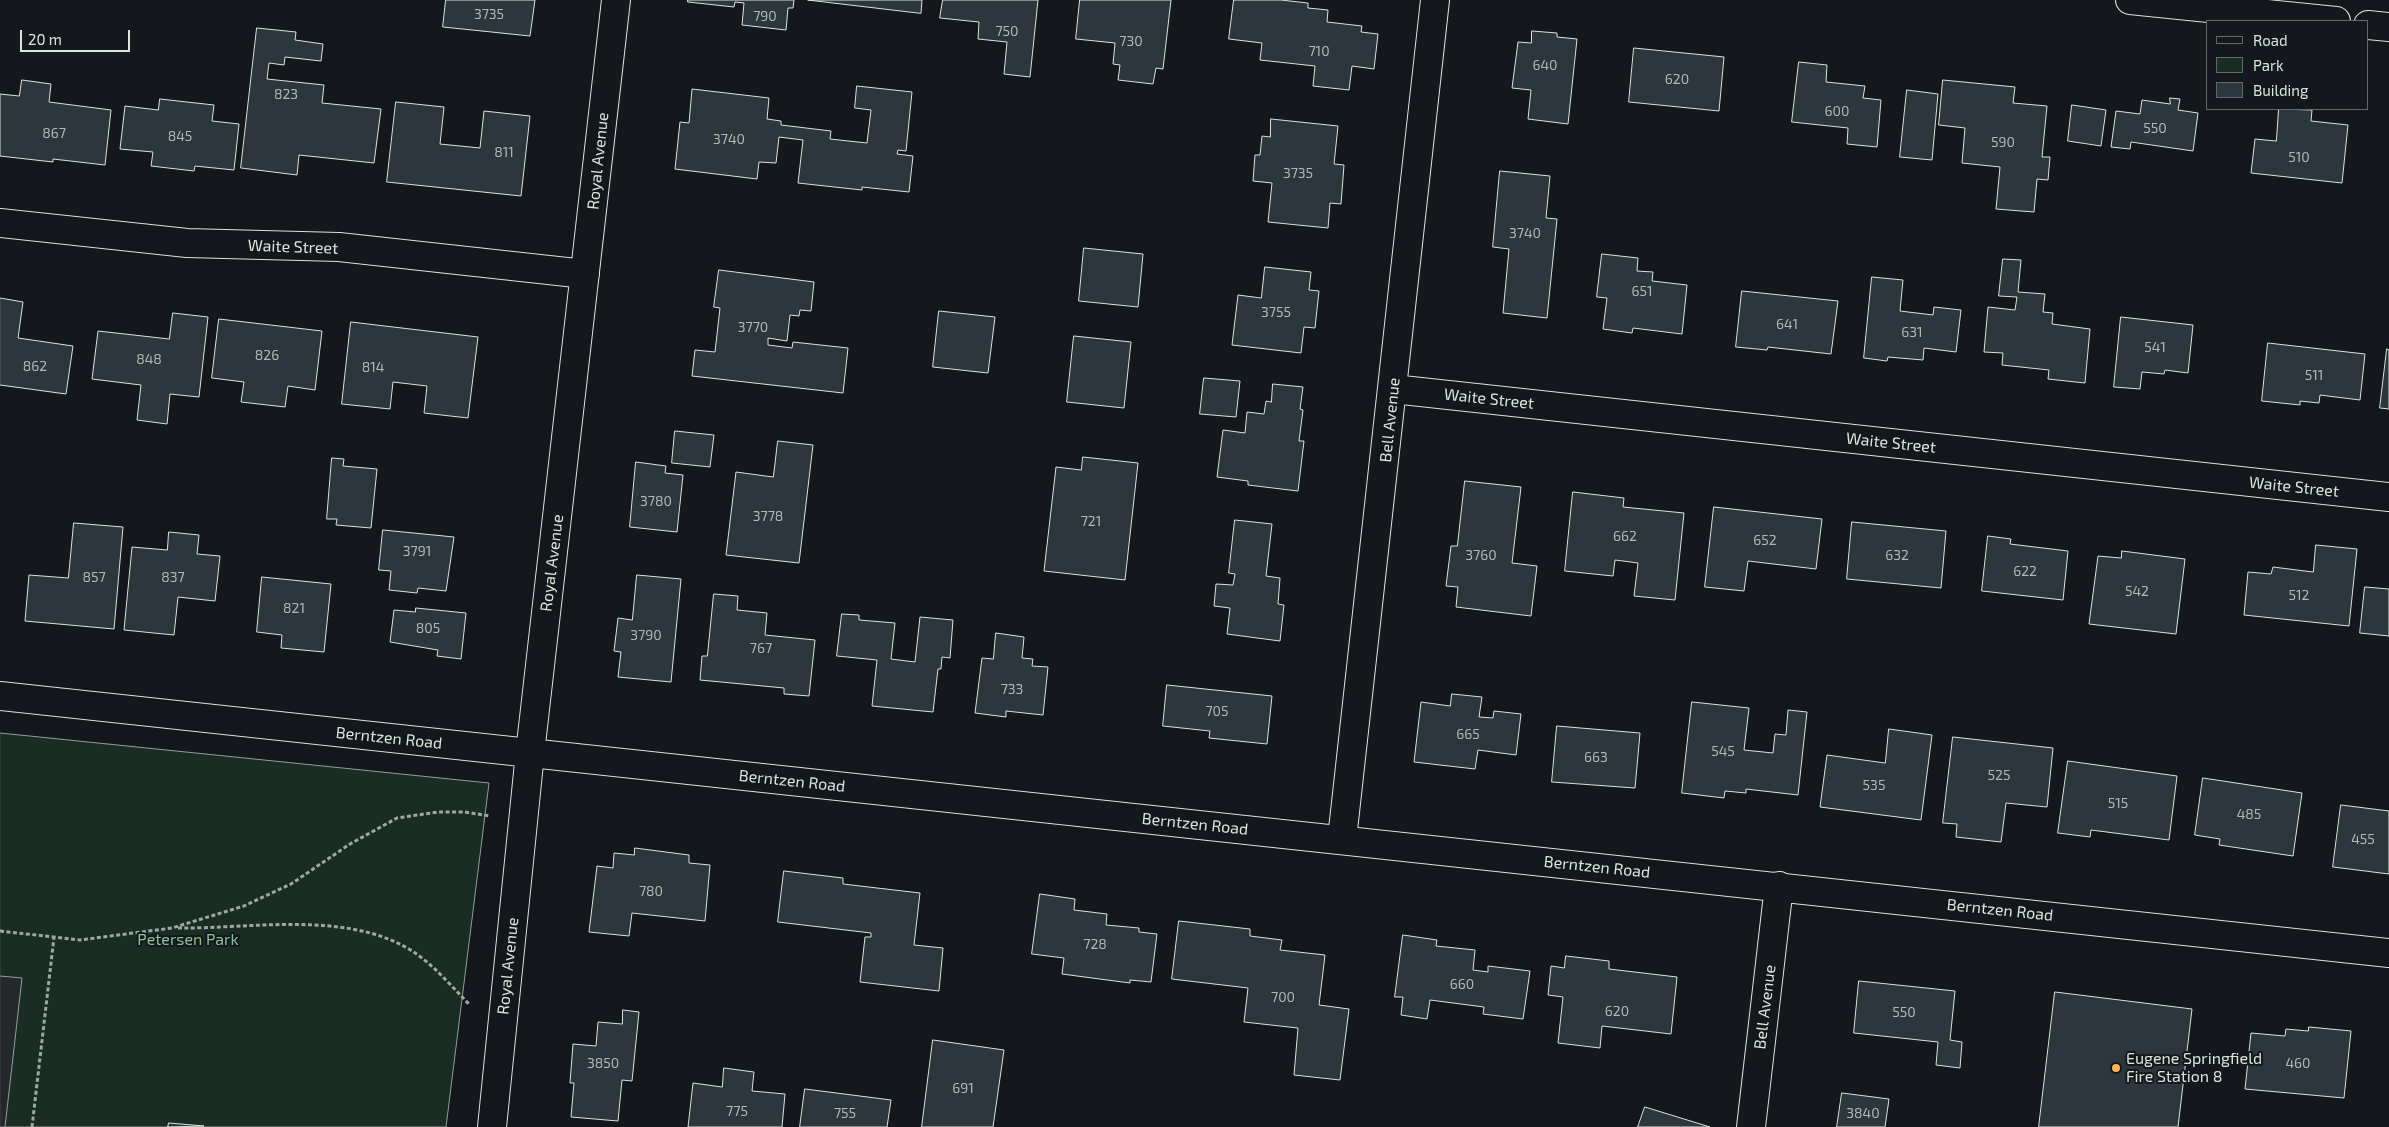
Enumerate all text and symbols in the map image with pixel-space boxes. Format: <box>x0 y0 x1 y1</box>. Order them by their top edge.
house number: 3735 <box>474 6 504 22</box>
house number: 790 <box>753 8 777 24</box>
scale bar <box>22 20 132 52</box>
legend <box>2206 20 2369 110</box>
house number: 750 <box>995 23 1019 39</box>
text: 20 m <box>28 30 62 48</box>
text: Road <box>2253 31 2288 49</box>
house number: 730 <box>1119 33 1143 49</box>
house number: 710 <box>1308 43 1330 59</box>
text: Park <box>2253 56 2284 74</box>
house number: 640 <box>1532 57 1558 73</box>
house number: 620 <box>1665 71 1689 87</box>
text: Building <box>2253 81 2308 99</box>
house number: 823 <box>274 86 298 102</box>
house number: 600 <box>1825 103 1849 119</box>
street label: Royal Avenue <box>583 111 613 211</box>
house number: 550 <box>2143 120 2167 136</box>
house number: 867 <box>42 125 66 141</box>
house number: 845 <box>168 128 192 144</box>
house number: 3740 <box>713 131 745 147</box>
house number: 590 <box>1991 134 2015 150</box>
house number: 811 <box>494 144 514 160</box>
house number: 510 <box>2288 149 2310 165</box>
house number: 3735 <box>1283 165 1313 181</box>
house number: 3740 <box>1509 225 1541 241</box>
street label: Waite Street <box>247 236 339 258</box>
house number: 651 <box>1631 283 1653 299</box>
house number: 3755 <box>1261 304 1291 320</box>
house number: 641 <box>1776 316 1798 332</box>
house number: 3770 <box>738 319 768 335</box>
house number: 631 <box>1901 324 1923 340</box>
house number: 541 <box>2144 339 2166 355</box>
house number: 826 <box>255 347 279 363</box>
house number: 848 <box>136 351 162 367</box>
house number: 862 <box>23 358 47 374</box>
house number: 814 <box>362 359 384 375</box>
house number: 511 <box>2305 367 2323 383</box>
street label: Bell Avenue <box>1376 377 1404 463</box>
street label: Waite Street <box>1443 385 1535 413</box>
street label: Waite Street <box>1845 429 1937 457</box>
street label: Waite Street <box>2248 473 2340 501</box>
house number: 3780 <box>640 493 672 509</box>
house number: 3778 <box>753 508 783 524</box>
street label: Royal Avenue <box>537 513 567 613</box>
house number: 721 <box>1081 513 1101 529</box>
house number: 662 <box>1613 528 1637 544</box>
house number: 652 <box>1753 532 1777 548</box>
house number: 3791 <box>403 543 431 559</box>
house number: 3760 <box>1465 547 1497 563</box>
house number: 632 <box>1885 547 1909 563</box>
house number: 622 <box>2013 563 2037 579</box>
house number: 857 <box>82 569 106 585</box>
house number: 837 <box>161 569 185 585</box>
house number: 542 <box>2125 583 2149 599</box>
house number: 512 <box>2289 587 2309 603</box>
house number: 821 <box>283 600 305 616</box>
house number: 805 <box>416 620 440 636</box>
house number: 3790 <box>630 627 662 643</box>
house number: 767 <box>750 640 772 656</box>
house number: 733 <box>1001 681 1023 697</box>
house number: 705 <box>1205 703 1229 719</box>
street label: Berntzen Road <box>335 723 443 753</box>
house number: 665 <box>1456 726 1480 742</box>
house number: 545 <box>1711 743 1735 759</box>
house number: 663 <box>1584 749 1608 765</box>
street label: Berntzen Road <box>738 766 846 796</box>
house number: 525 <box>1988 767 2010 783</box>
house number: 535 <box>1863 777 1885 793</box>
house number: 515 <box>2108 795 2128 811</box>
house number: 485 <box>2237 806 2261 822</box>
street label: Berntzen Road <box>1141 809 1249 839</box>
house number: 455 <box>2351 831 2375 847</box>
street label: Berntzen Road <box>1543 852 1651 882</box>
house number: 780 <box>639 883 663 899</box>
street label: Berntzen Road <box>1946 895 2054 925</box>
street label: Royal Avenue <box>493 916 523 1016</box>
park label: Petersen Park <box>137 930 239 950</box>
house number: 728 <box>1083 936 1107 952</box>
street label: Bell Avenue <box>1750 964 1780 1050</box>
house number: 660 <box>1450 976 1474 992</box>
house number: 700 <box>1271 989 1295 1005</box>
house number: 620 <box>1605 1003 1629 1019</box>
house number: 550 <box>1892 1004 1916 1020</box>
place label: Eugene Springfield Fire Station 8 <box>2126 1049 2262 1087</box>
house number: 3850 <box>587 1055 619 1071</box>
house number: 460 <box>2285 1055 2311 1071</box>
marker: Eugene Springfield Fire Station 8 <box>2110 1062 2122 1074</box>
house number: 691 <box>952 1080 974 1096</box>
house number: 775 <box>726 1103 748 1119</box>
house number: 755 <box>834 1105 856 1121</box>
house number: 3840 <box>1846 1105 1880 1121</box>

